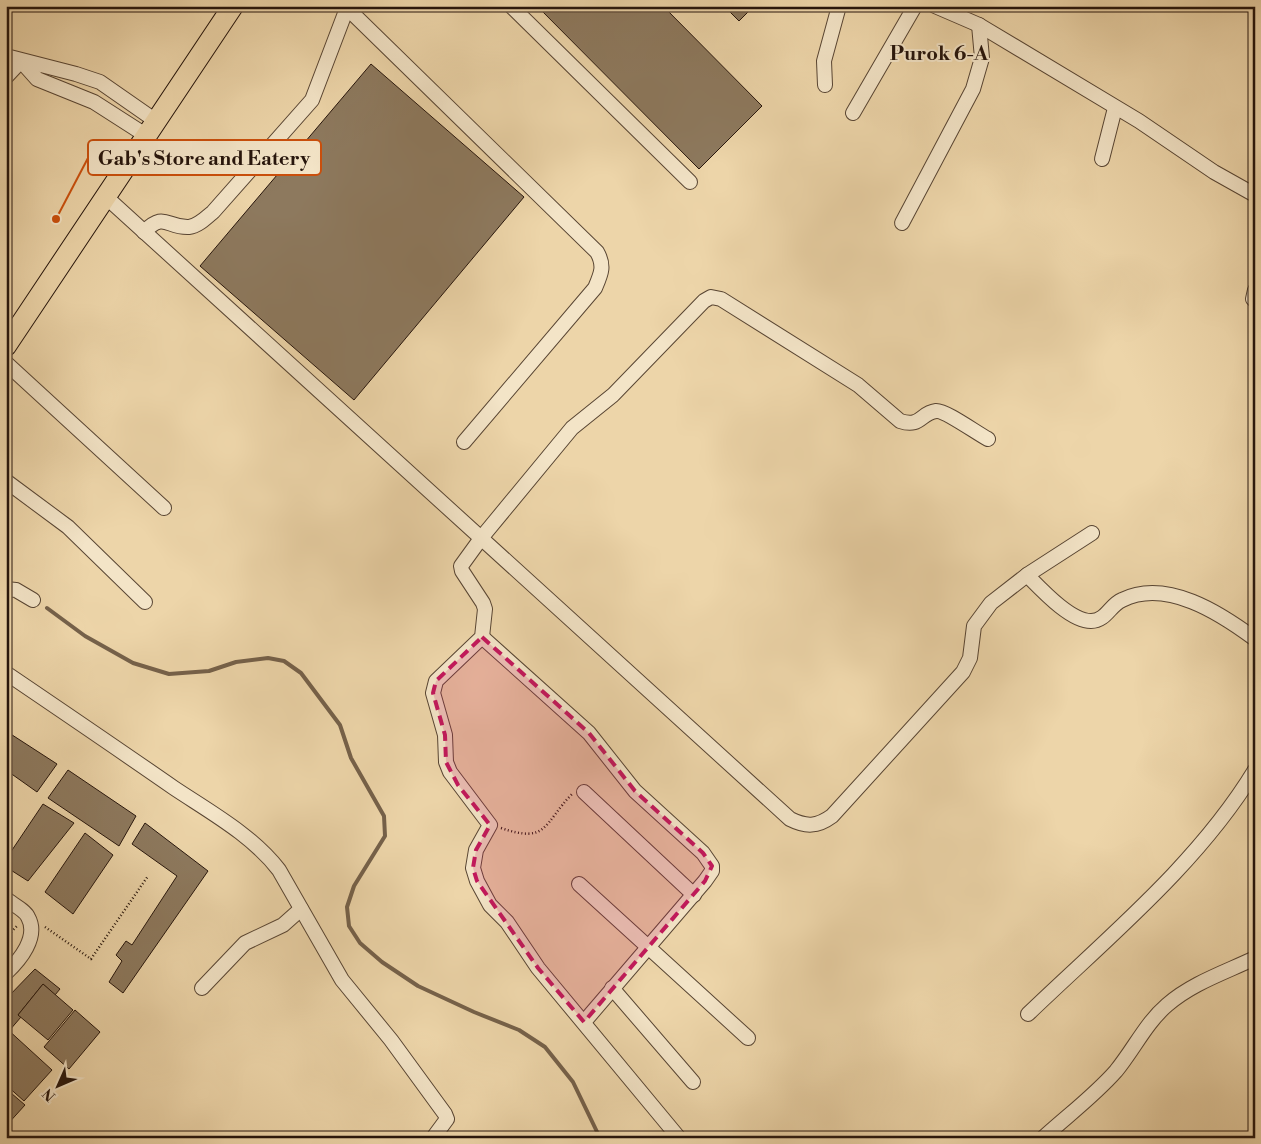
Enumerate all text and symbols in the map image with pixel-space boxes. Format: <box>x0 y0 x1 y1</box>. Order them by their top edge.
district label: Purok 6-A <box>890 42 989 67</box>
callout: Gab's Store and Eatery <box>88 140 321 175</box>
text: Gab's Store and Eatery <box>98 147 311 172</box>
north arrow <box>32 1062 82 1112</box>
text: N <box>39 1084 60 1105</box>

